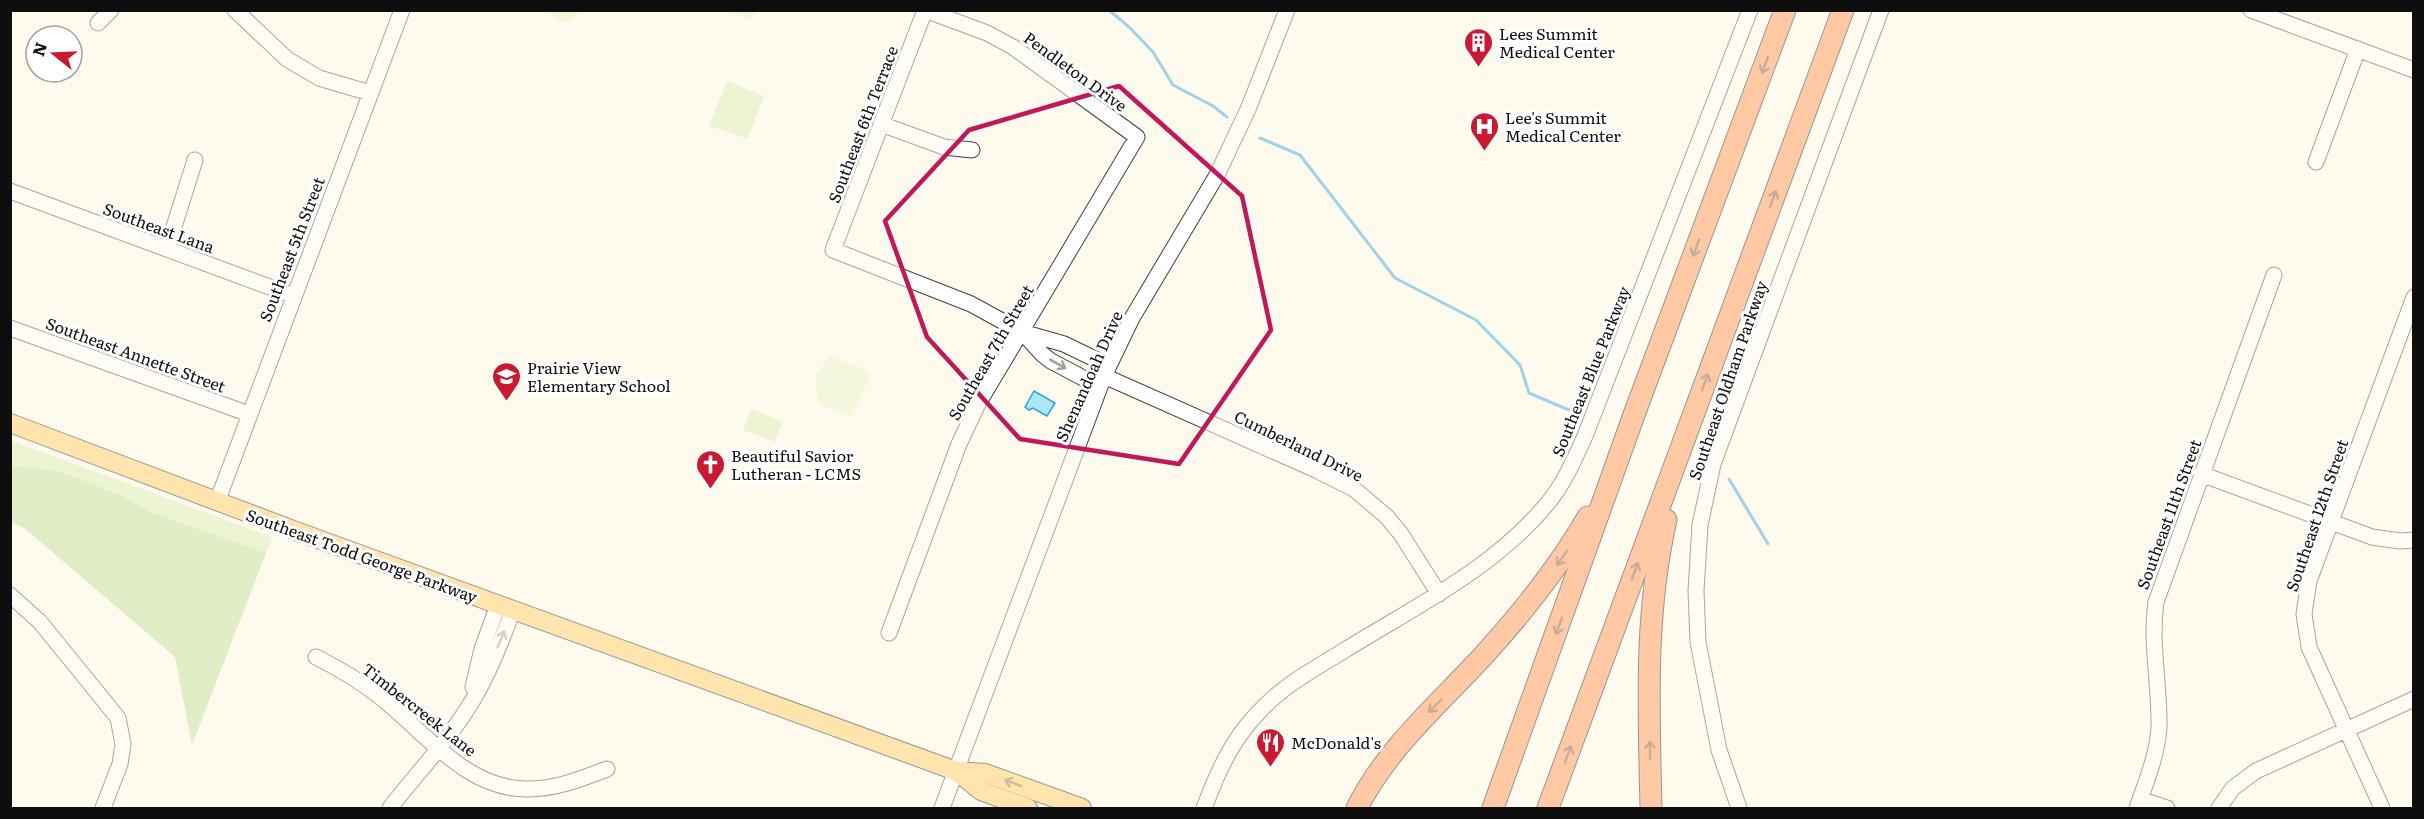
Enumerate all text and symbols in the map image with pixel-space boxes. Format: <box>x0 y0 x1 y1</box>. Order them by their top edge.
place label: Lees Summit Medical Center <box>1499 21 1615 63</box>
north arrow <box>24 24 84 84</box>
street label: Pendleton Drive <box>1019 25 1133 117</box>
building icon: Lees Summit Medical Center <box>1462 26 1494 68</box>
text: N <box>25 39 52 59</box>
street label: Southeast 6th Terrace <box>821 42 903 206</box>
one-way arrow <box>1758 55 1769 74</box>
place label: Lee's Summit Medical Center <box>1505 105 1621 147</box>
hospital icon: Lee's Summit Medical Center <box>1468 110 1500 152</box>
street label: Southeast 5th Street <box>252 173 330 325</box>
one-way arrow <box>1768 191 1779 209</box>
street label: Southeast Lana <box>100 196 218 258</box>
one-way arrow <box>1690 238 1701 257</box>
street label: Southeast Oldham Parkway <box>1682 276 1773 483</box>
street label: Southeast 7th Street <box>941 279 1039 424</box>
street label: Southeast Blue Parkway <box>1545 282 1635 460</box>
street label: Shenandoah Drive <box>1048 307 1128 445</box>
street label: Southeast Annette Street <box>43 310 230 398</box>
place label: Prairie View Elementary School <box>527 355 671 397</box>
one-way arrow <box>1049 358 1066 370</box>
school or university icon: Prairie View Elementary School <box>490 360 522 402</box>
one-way arrow <box>1700 373 1711 392</box>
street label: Cumberland Drive <box>1231 403 1367 487</box>
street label: Southeast 11th Street <box>2130 435 2206 592</box>
street label: Southeast 12th Street <box>2279 435 2354 594</box>
place label: Beautiful Savior Lutheran - LCMS <box>731 443 861 485</box>
church icon: Beautiful Savior Lutheran - LCMS <box>694 448 726 490</box>
street label: Southeast Todd George Parkway <box>243 502 482 608</box>
one-way arrow <box>1556 550 1568 566</box>
one-way arrow <box>1631 562 1642 580</box>
one-way arrow <box>1552 616 1563 634</box>
one-way arrow <box>496 630 507 649</box>
street label: Timbercreek Lane <box>358 657 482 761</box>
one-way arrow <box>1428 698 1443 713</box>
restaurant icon: McDonald's <box>1254 726 1286 768</box>
place label: McDonald's <box>1291 730 1381 754</box>
one-way arrow <box>1644 741 1655 761</box>
one-way arrow <box>1563 745 1574 763</box>
one-way arrow <box>1004 777 1023 788</box>

